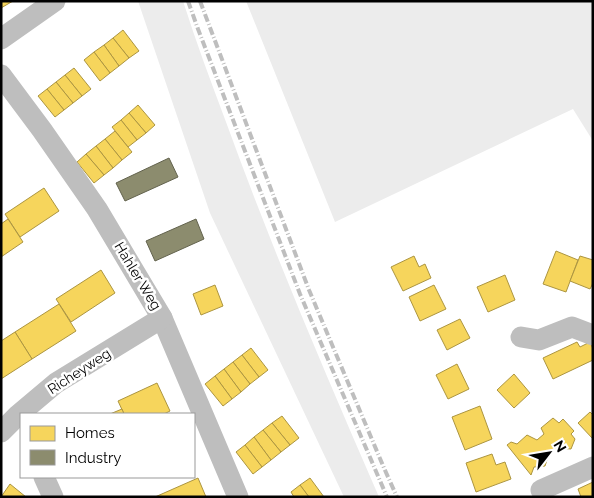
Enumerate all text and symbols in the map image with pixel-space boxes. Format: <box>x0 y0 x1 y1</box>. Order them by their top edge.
street label: Hahler Weg <box>111 239 165 313</box>
street label: Richeyweg <box>45 345 113 397</box>
legend <box>20 413 195 478</box>
text: Homes <box>65 424 115 442</box>
north arrow <box>524 428 574 478</box>
text: N <box>551 438 570 455</box>
text: Industry <box>65 449 121 467</box>

